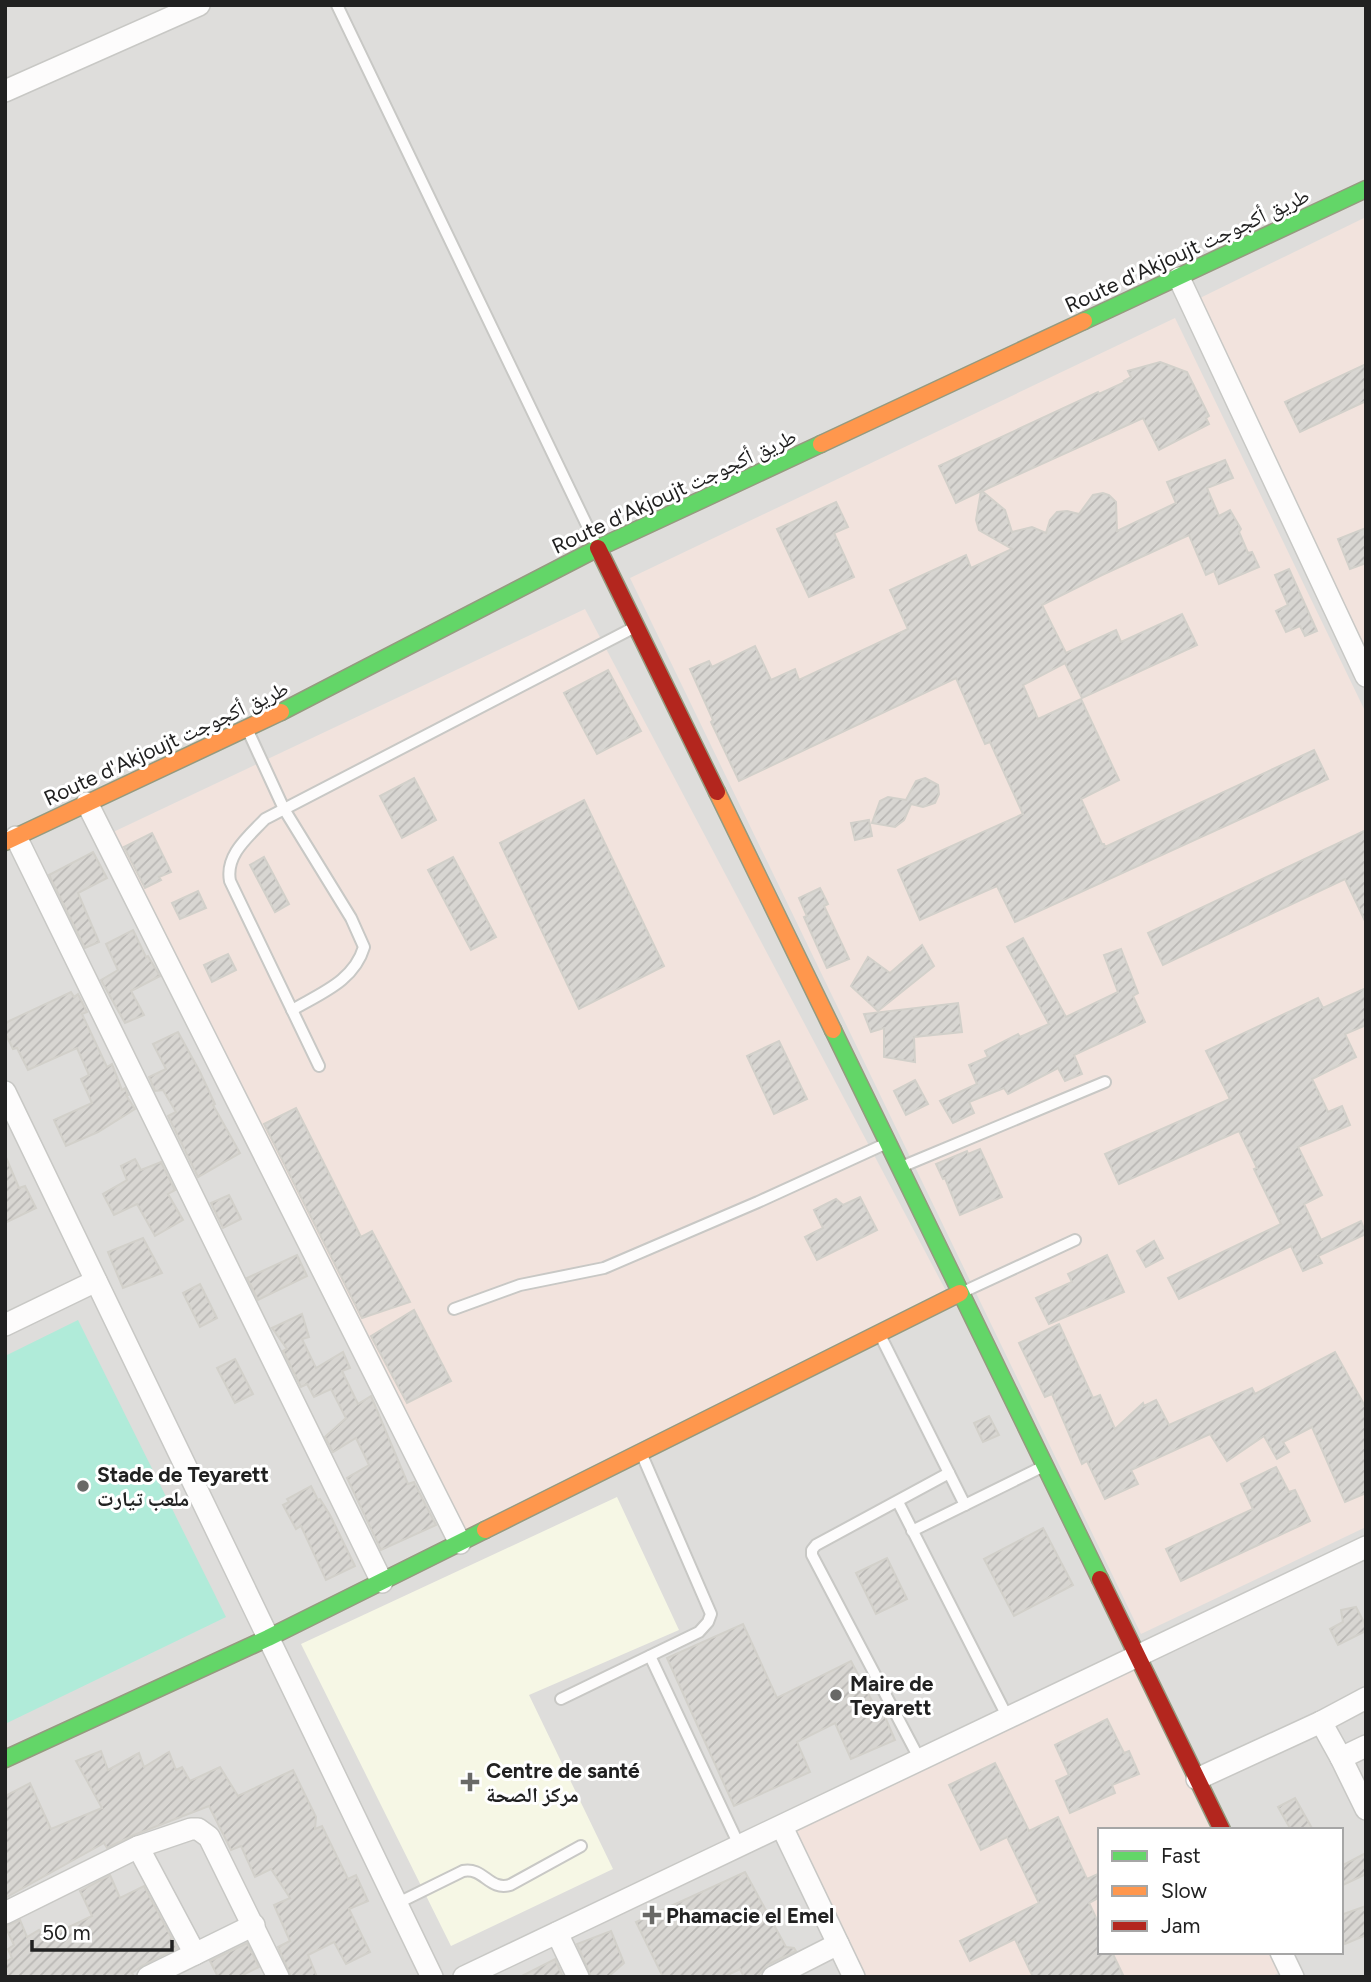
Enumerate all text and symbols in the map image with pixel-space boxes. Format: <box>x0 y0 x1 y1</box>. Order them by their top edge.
street label: Route d'Akjoujt طريق أكجوجت <box>1061 182 1314 319</box>
street label: Route d'Akjoujt طريق أكجوجت <box>548 423 801 560</box>
street label: Route d'Akjoujt طريق أكجوجت <box>40 675 293 812</box>
place label: Stade de Teyarett ملعب تيارت <box>97 1462 269 1511</box>
marker: Stade de Teyarett ملعب تيارت <box>75 1478 91 1494</box>
place label: Maire de Teyarett <box>850 1671 934 1720</box>
marker: Maire de Teyarett <box>828 1687 844 1703</box>
place label: Centre de santé مركز الصحة <box>486 1758 640 1807</box>
marker: Centre de santé مركز الصحة <box>460 1772 480 1792</box>
legend <box>1098 1828 1343 1954</box>
text: Fast <box>1161 1843 1201 1868</box>
text: Slow <box>1161 1878 1207 1903</box>
place label: Phamacie el Emel <box>666 1903 834 1928</box>
marker: Phamacie el Emel <box>644 1907 660 1923</box>
scale bar <box>32 1909 172 1953</box>
text: Jam <box>1161 1913 1200 1938</box>
text: 50 m <box>42 1920 91 1945</box>

